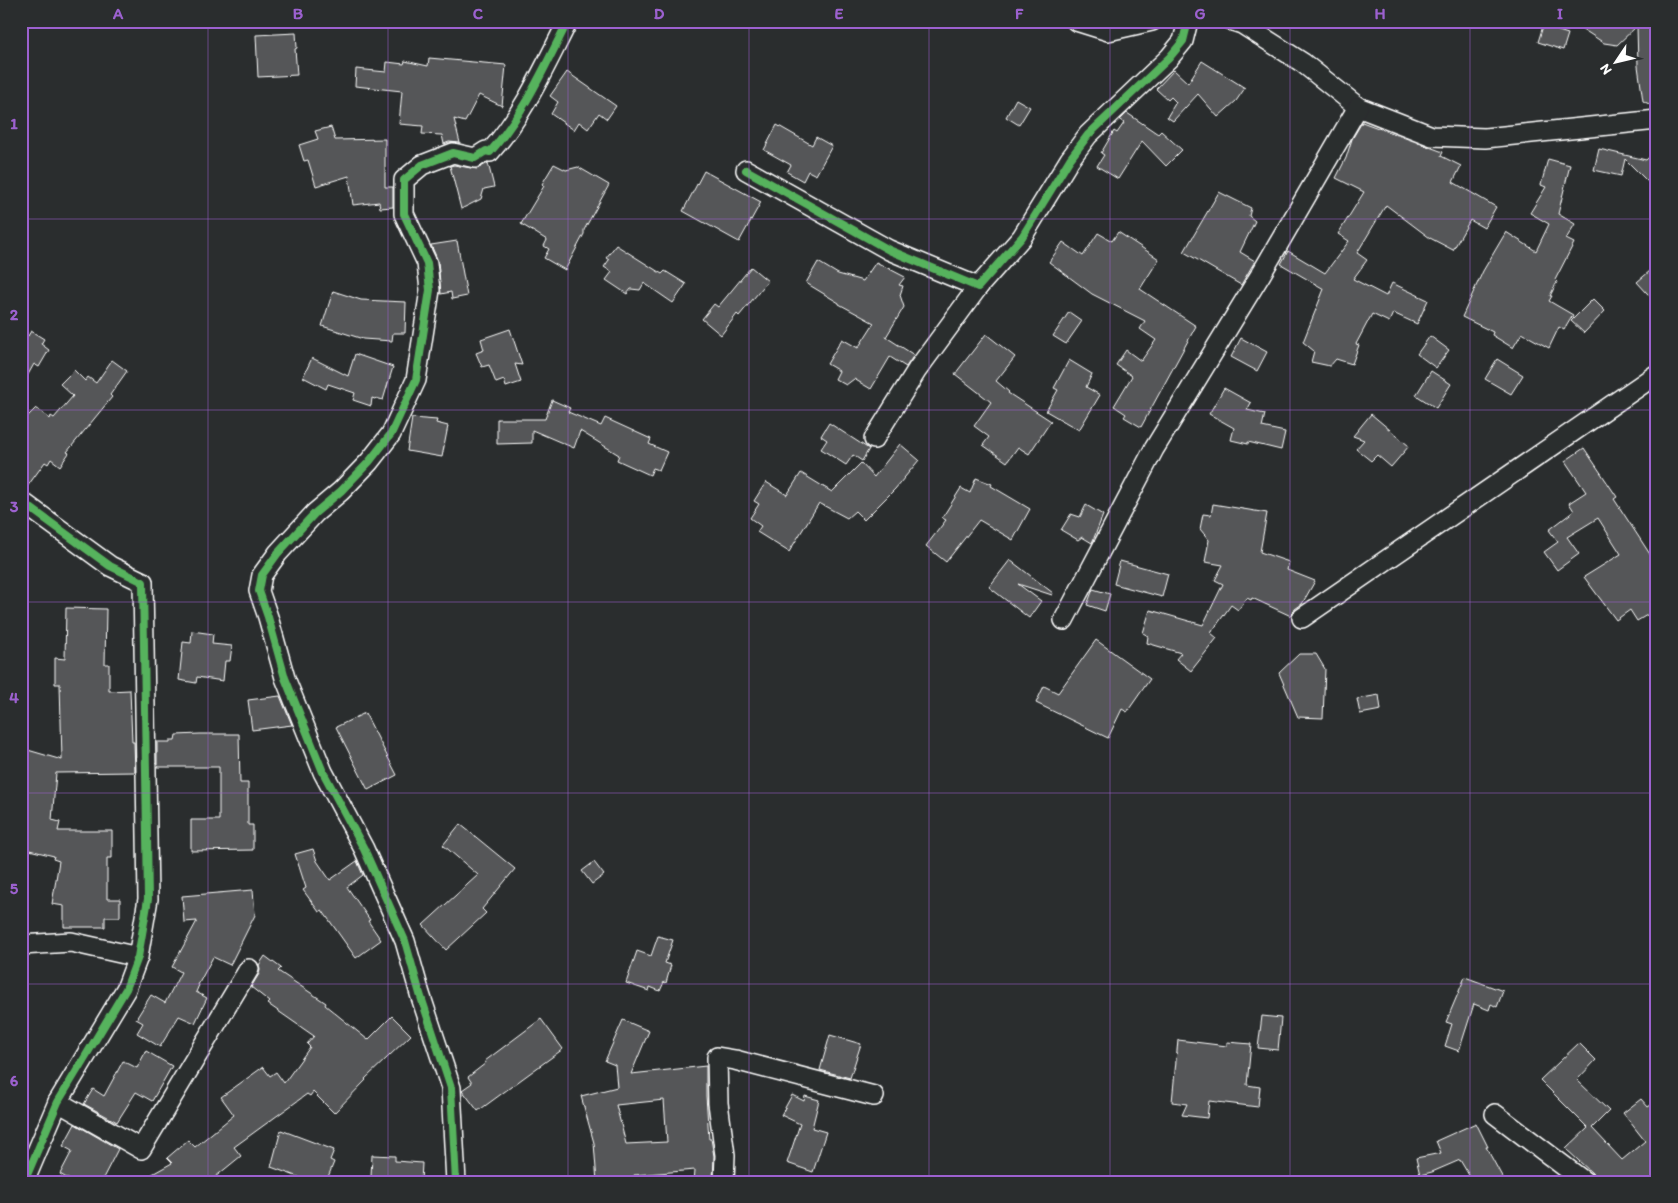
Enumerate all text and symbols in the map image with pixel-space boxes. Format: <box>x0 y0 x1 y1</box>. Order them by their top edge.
text: A <box>112 4 124 23</box>
text: B <box>293 4 304 23</box>
text: C <box>473 4 484 23</box>
text: D <box>654 4 665 23</box>
text: E <box>835 4 844 23</box>
text: F <box>1015 4 1024 23</box>
text: G <box>1194 4 1206 23</box>
text: H <box>1374 4 1386 23</box>
text: I <box>1557 4 1563 23</box>
north arrow <box>1590 38 1640 88</box>
text: N <box>1596 60 1615 78</box>
text: 1 <box>10 114 18 133</box>
text: 2 <box>10 305 19 324</box>
text: 3 <box>10 497 19 516</box>
text: 4 <box>9 688 19 707</box>
text: 5 <box>10 879 19 898</box>
text: 6 <box>10 1071 19 1090</box>

